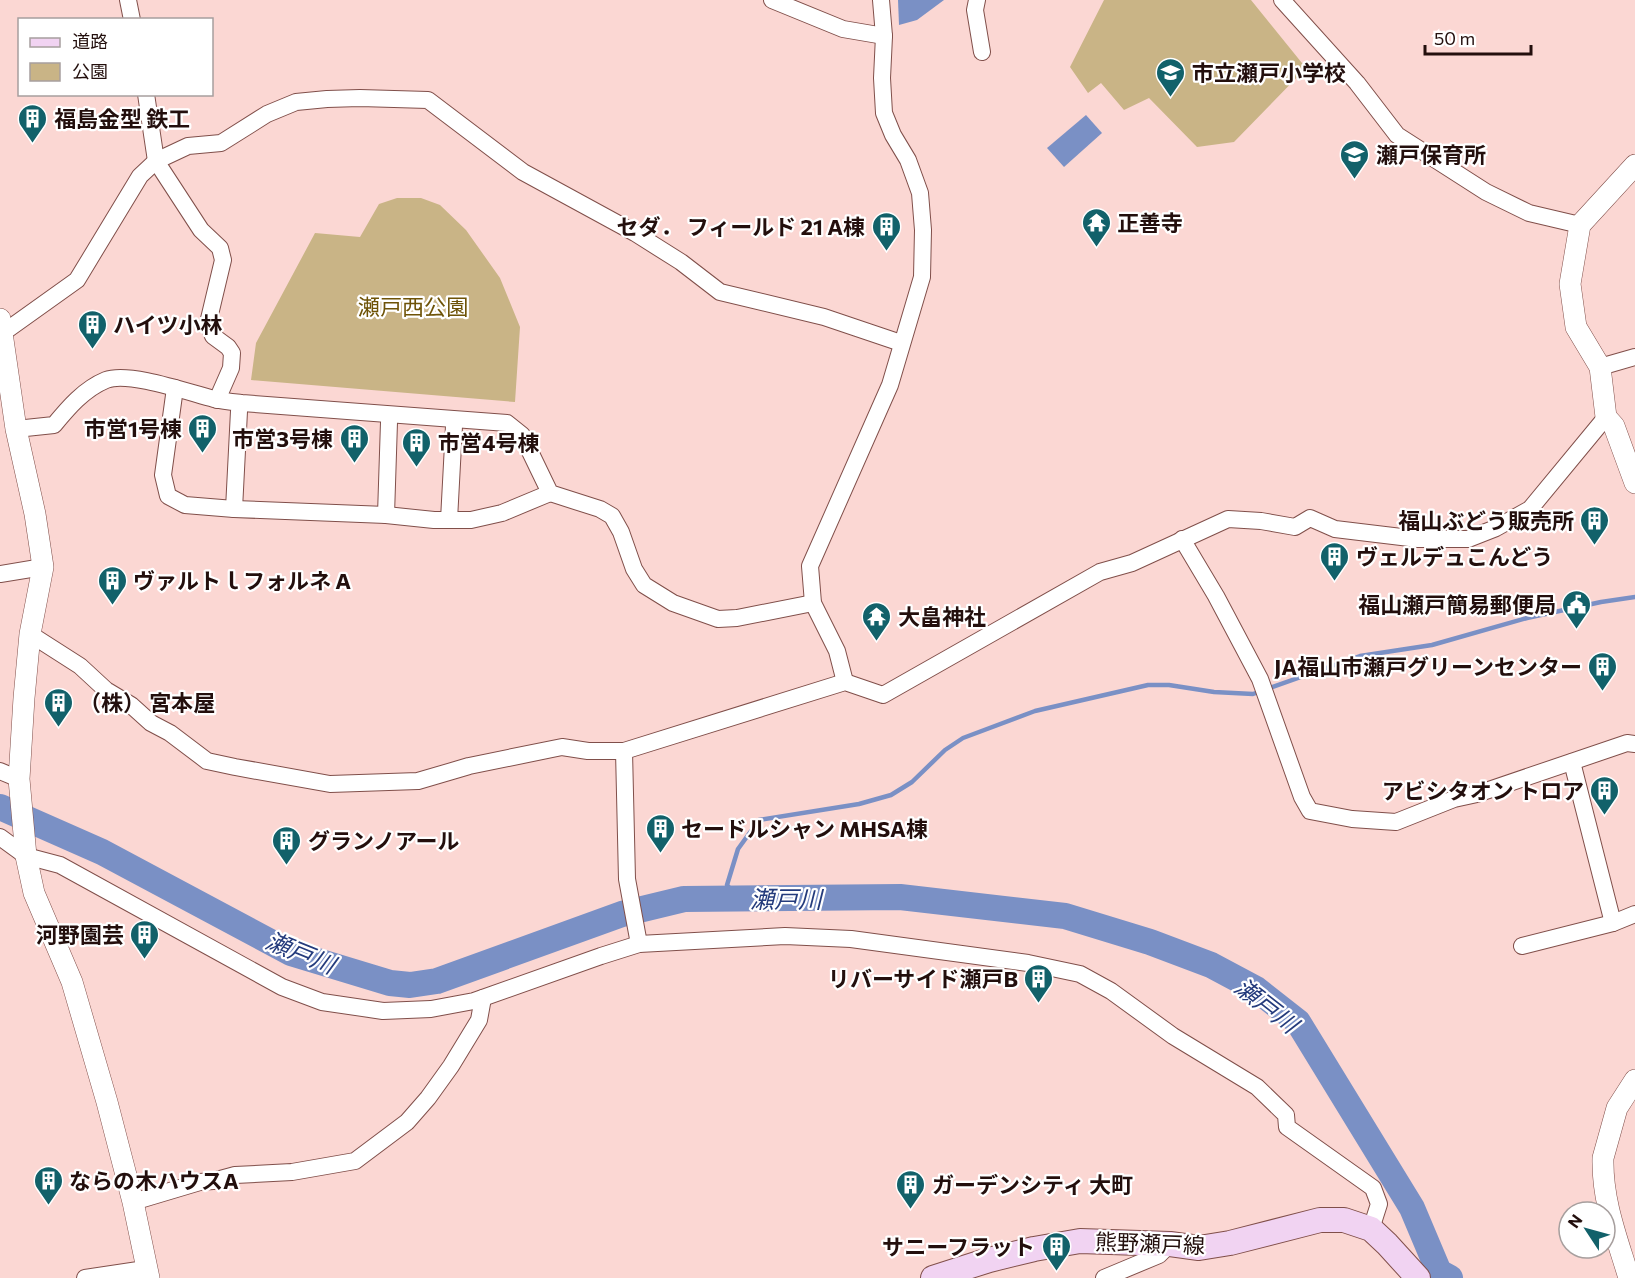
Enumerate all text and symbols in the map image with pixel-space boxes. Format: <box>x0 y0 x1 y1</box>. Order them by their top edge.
legend <box>18 18 213 96</box>
scale bar <box>1425 18 1532 56</box>
text: 50 m <box>1434 27 1475 49</box>
text: 道路 <box>72 30 108 52</box>
school or university icon: 市立瀬戸小学校 <box>1155 56 1187 98</box>
place label: 市立瀬戸小学校 <box>1192 59 1346 86</box>
text: 公園 <box>72 60 108 82</box>
building icon: 福島金型 鉄工 <box>17 102 49 144</box>
place label: 福島金型 鉄工 <box>54 105 190 132</box>
school or university icon: 瀬戸保育所 <box>1339 138 1371 180</box>
place label: 瀬戸保育所 <box>1376 141 1486 168</box>
temple icon: 正善寺 <box>1080 206 1112 248</box>
place label: 正善寺 <box>1117 209 1183 236</box>
building icon: セダ． フィールド 21 A棟 <box>870 210 902 252</box>
place label: セダ． フィールド 21 A棟 <box>617 213 865 240</box>
park label: 瀬戸西公園 <box>358 293 468 320</box>
building icon: ハイツ小林 <box>76 308 108 350</box>
place label: ハイツ小林 <box>113 311 223 338</box>
building icon: 市営1号棟 <box>187 412 219 454</box>
place label: 市営1号棟 <box>84 415 182 442</box>
building icon: 市営3号棟 <box>338 422 370 464</box>
place label: 市営3号棟 <box>232 425 333 452</box>
building icon: 市営4号棟 <box>401 426 433 468</box>
place label: 市営4号棟 <box>438 429 540 456</box>
building icon: 福山ぶどう販売所 <box>1579 504 1611 546</box>
place label: 福山ぶどう販売所 <box>1398 507 1574 534</box>
building icon: ヴェルデュこんどう <box>1319 540 1351 582</box>
place label: ヴェルデュこんどう <box>1356 543 1553 570</box>
building icon: ヴァルトｌフォルネ A <box>96 564 128 606</box>
place label: ヴァルトｌフォルネ A <box>133 567 351 594</box>
public building icon: 福山瀬戸簡易郵便局 <box>1561 588 1593 630</box>
place label: 福山瀬戸簡易郵便局 <box>1358 591 1556 618</box>
temple icon: 大畠神社 <box>861 600 893 642</box>
place label: 大畠神社 <box>898 603 986 630</box>
building icon: JA福山市瀬戸グリーンセンター <box>1587 650 1619 692</box>
place label: JA福山市瀬戸グリーンセンター <box>1274 653 1582 680</box>
building icon: （株） 宮本屋 <box>42 686 74 728</box>
place label: （株） 宮本屋 <box>79 689 215 716</box>
building icon: アビシタオン トロア <box>1589 774 1621 816</box>
place label: アビシタオン トロア <box>1382 777 1584 804</box>
building icon: セードルシャン MHSA棟 <box>644 812 676 854</box>
place label: セードルシャン MHSA棟 <box>681 815 928 842</box>
building icon: グランノアール <box>271 824 303 866</box>
place label: グランノアール <box>308 827 460 854</box>
water label: 瀬戸川 <box>750 884 825 913</box>
building icon: 河野園芸 <box>129 918 161 960</box>
place label: 河野園芸 <box>36 921 124 948</box>
water label: 瀬戸川 <box>262 925 343 980</box>
building icon: リバーサイド瀬戸B <box>1023 962 1055 1004</box>
place label: リバーサイド瀬戸B <box>828 965 1018 992</box>
water label: 瀬戸川 <box>1230 971 1307 1040</box>
building icon: ならの木ハウスA <box>32 1164 64 1206</box>
place label: ならの木ハウスA <box>69 1167 239 1194</box>
building icon: ガーデンシティ 大町 <box>895 1168 927 1210</box>
place label: ガーデンシティ 大町 <box>932 1171 1133 1198</box>
north arrow <box>1557 1200 1617 1260</box>
text: N <box>1563 1210 1586 1231</box>
street label: 熊野瀬戸線 <box>1095 1228 1205 1258</box>
building icon: サニーフラット <box>1040 1230 1072 1272</box>
place label: サニーフラット <box>882 1233 1035 1260</box>

